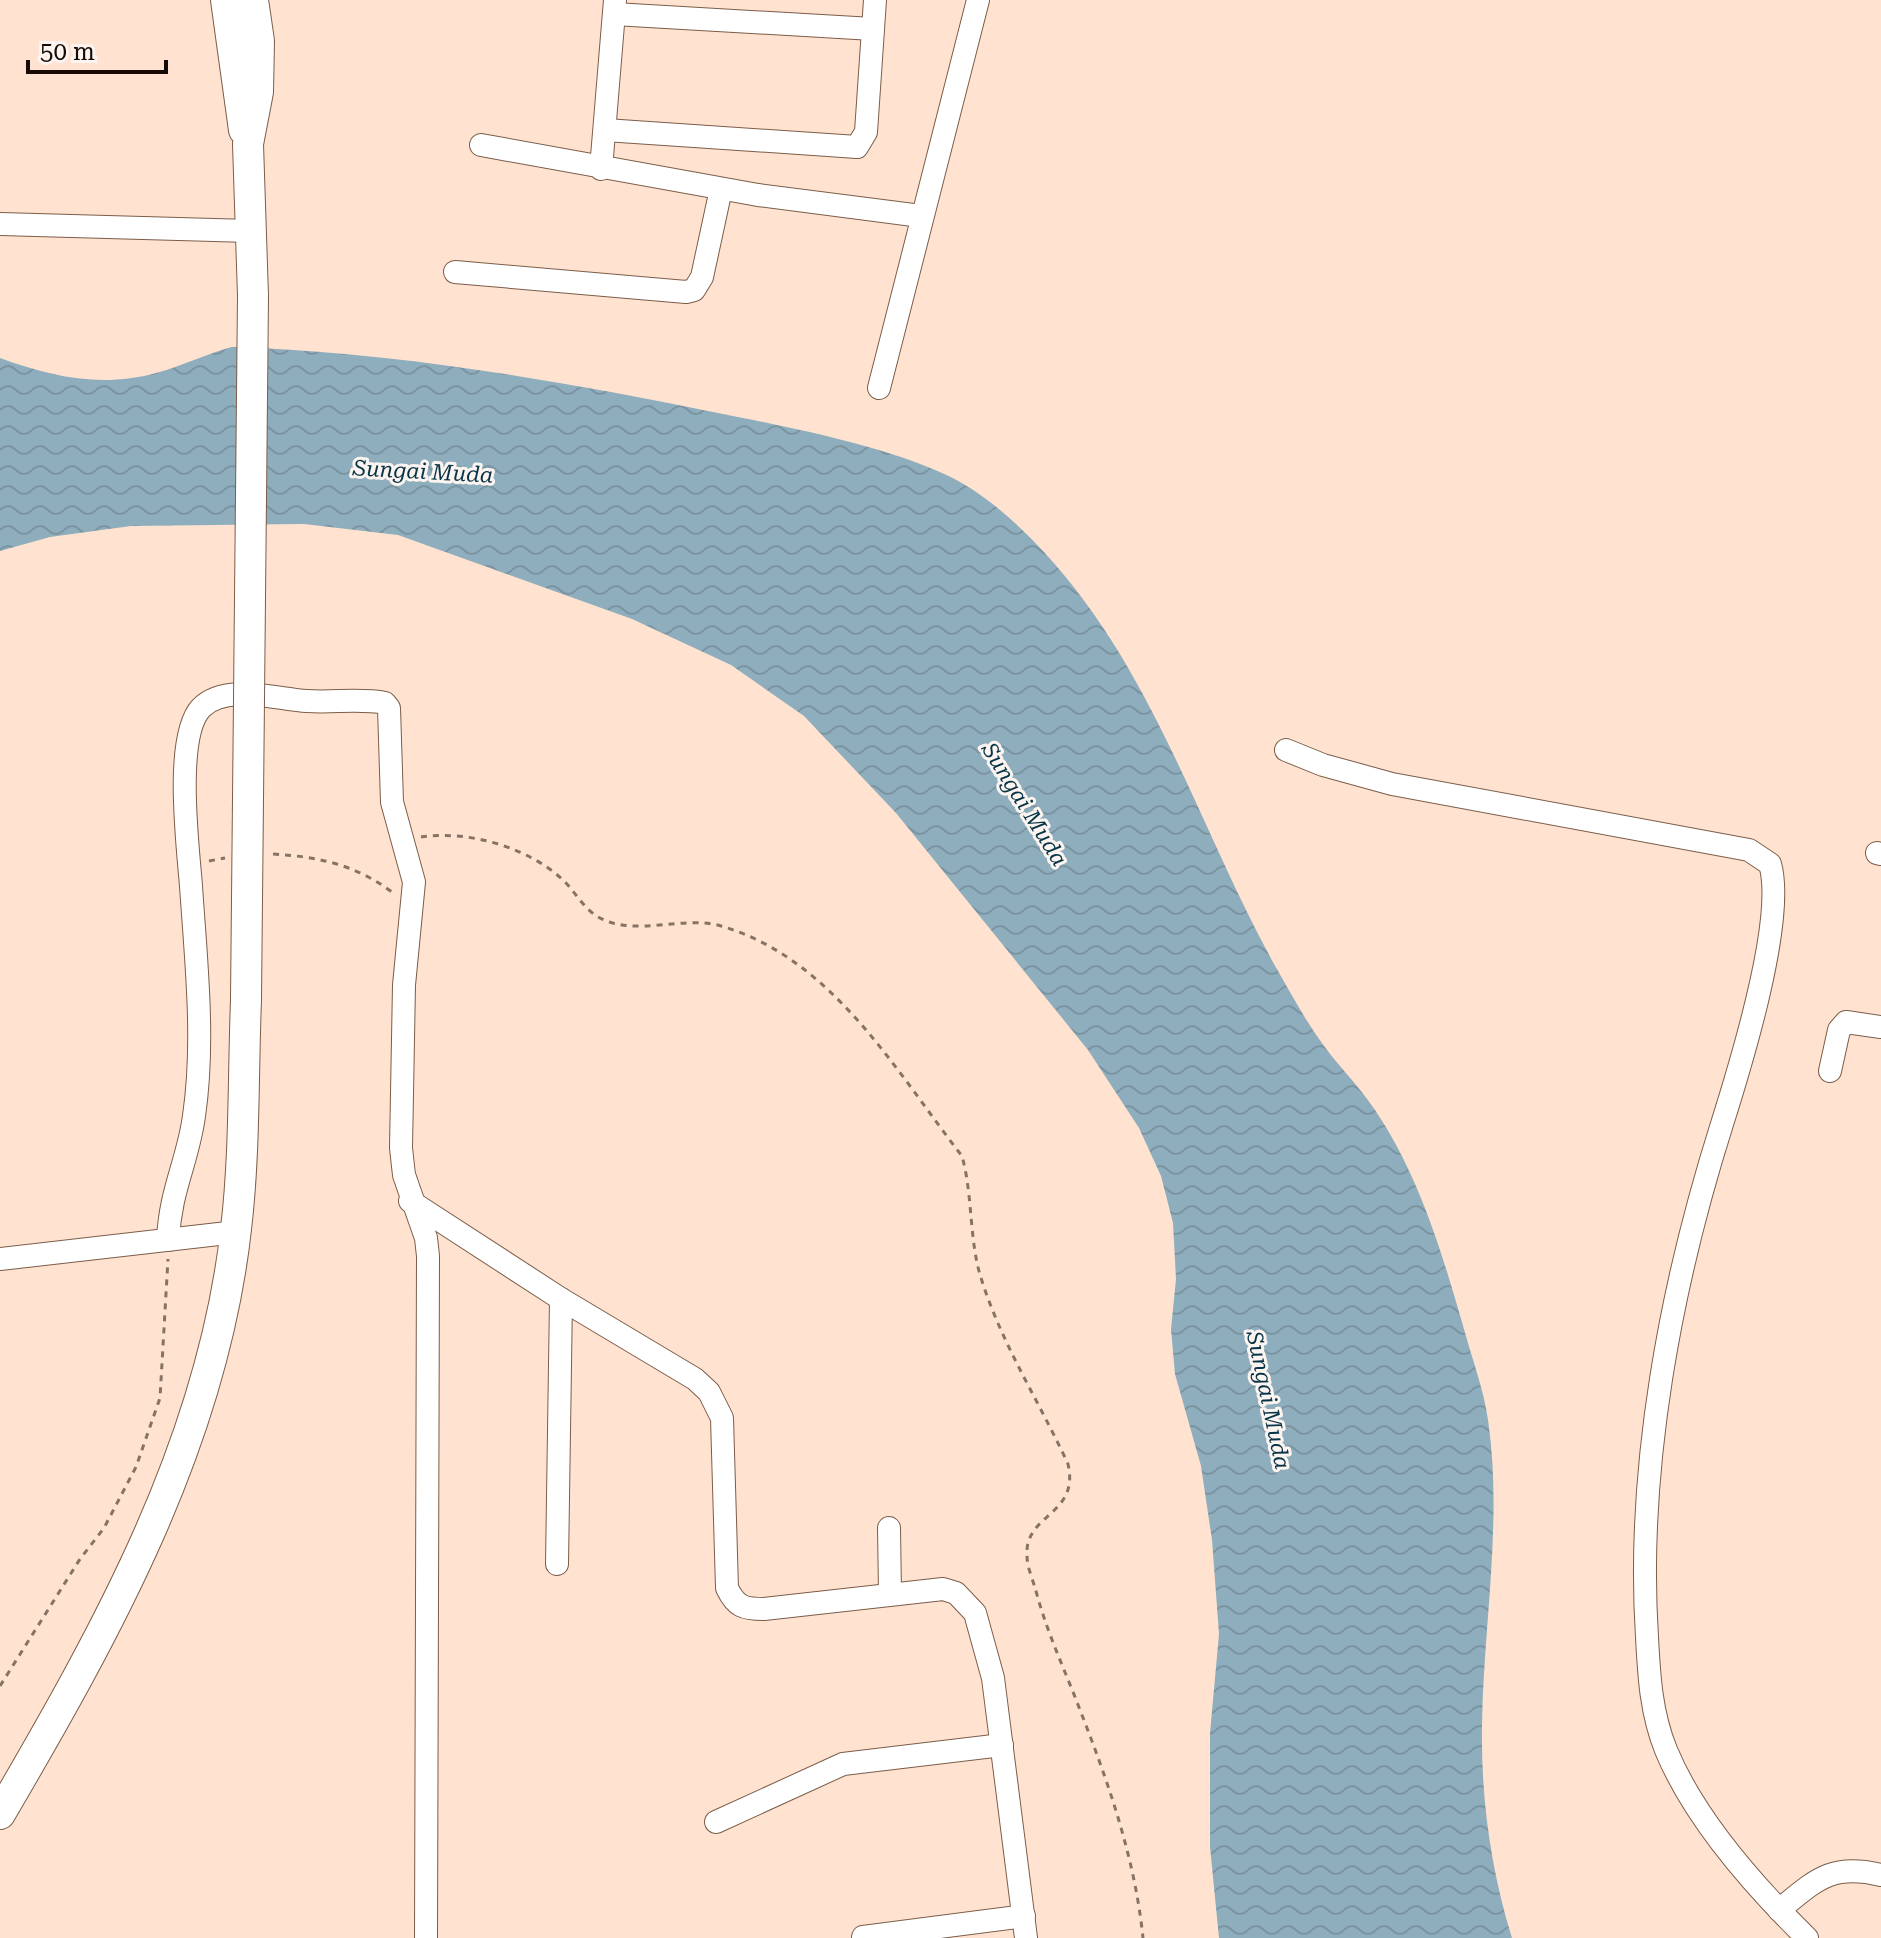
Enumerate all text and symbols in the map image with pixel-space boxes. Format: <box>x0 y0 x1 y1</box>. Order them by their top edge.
scale bar <box>28 24 166 74</box>
text: 50 m <box>40 38 95 66</box>
water label: Sungai Muda <box>351 455 494 488</box>
water label: Sungai Muda <box>976 737 1072 870</box>
water label: Sungai Muda <box>1241 1328 1295 1471</box>

